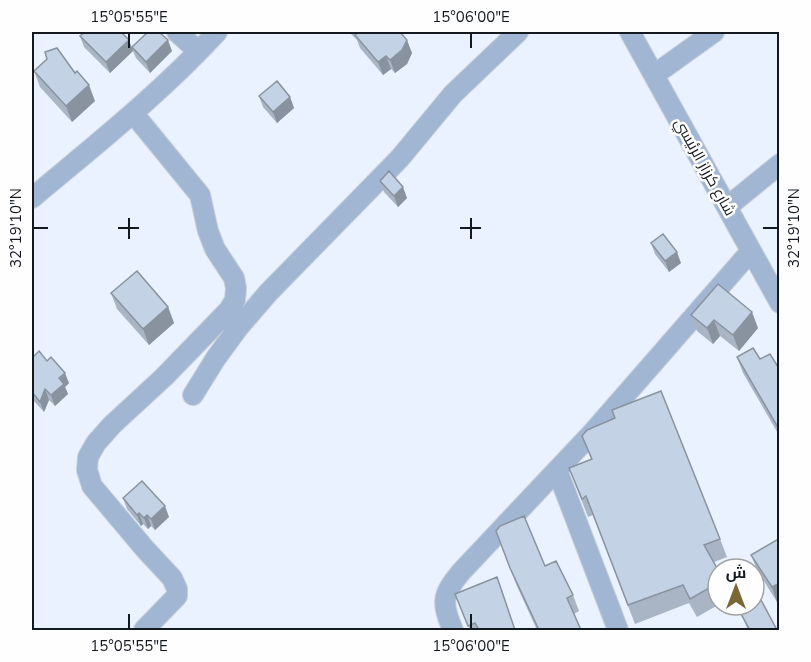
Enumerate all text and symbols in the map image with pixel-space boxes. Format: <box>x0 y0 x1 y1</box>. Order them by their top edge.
text: 15°05'55"E <box>90 7 168 27</box>
text: 15°06'00"E <box>432 7 510 27</box>
street label: شارع كرزاز الرئيسي <box>668 115 740 220</box>
text: 32°19'10"N <box>6 188 26 268</box>
text: 32°19'10"N <box>784 188 804 268</box>
north arrow <box>706 557 766 617</box>
text: ش <box>726 562 746 584</box>
text: 15°05'55"E <box>90 636 168 656</box>
text: 15°06'00"E <box>432 636 510 656</box>

